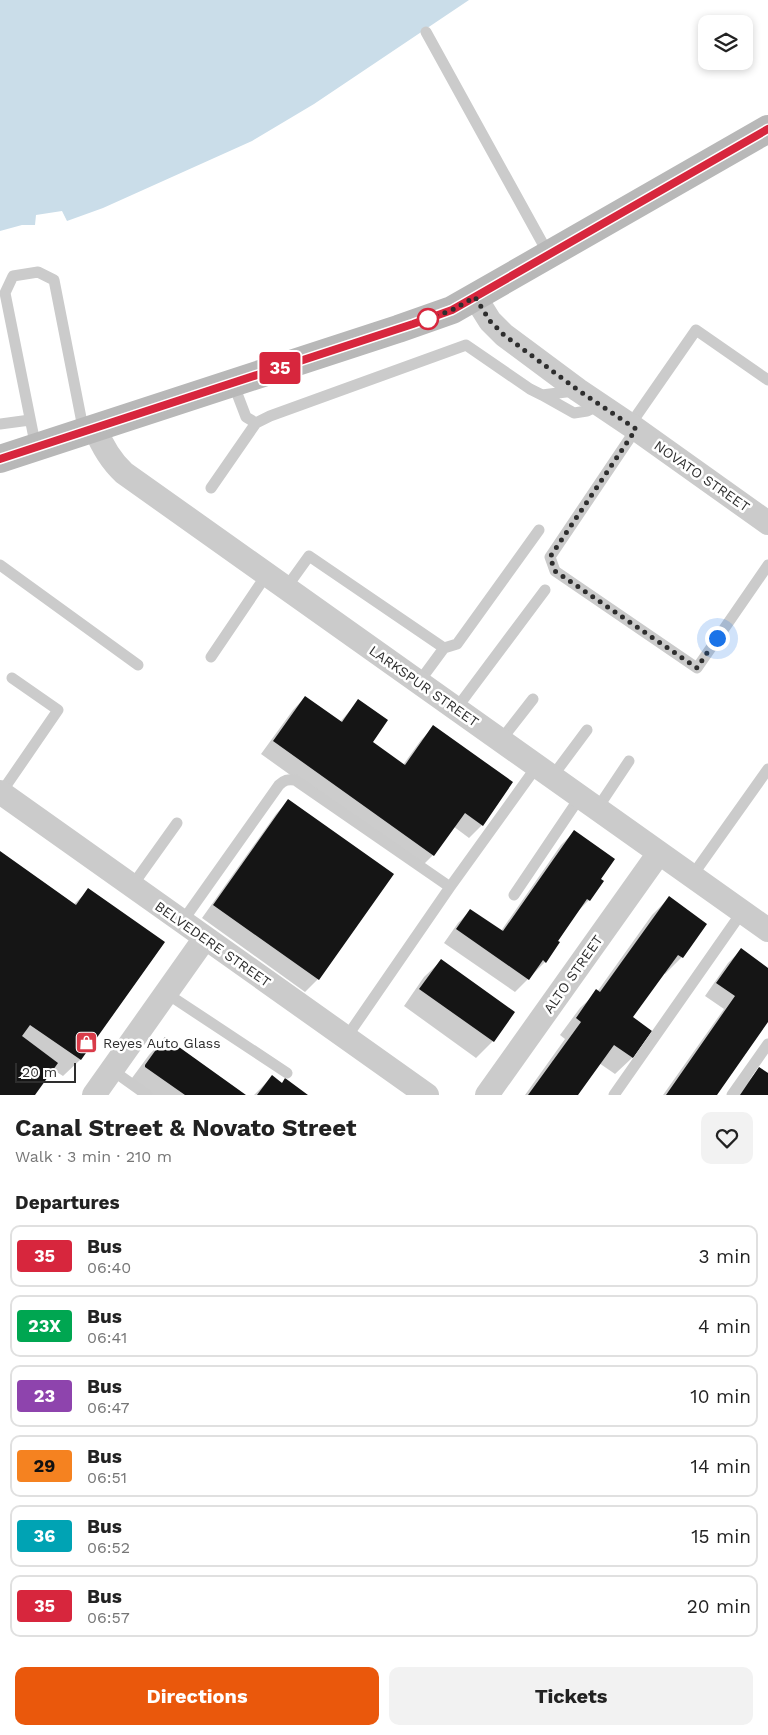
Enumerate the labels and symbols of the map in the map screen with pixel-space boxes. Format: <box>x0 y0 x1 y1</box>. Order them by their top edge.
unlabelled marker <box>417 308 439 330</box>
line badge: 35 <box>258 352 302 384</box>
street label: NOVATO STREET <box>651 437 753 515</box>
your location <box>705 626 730 651</box>
street label: LARKSPUR STREET <box>366 642 482 730</box>
street label: BELVEDERE STREET <box>152 898 274 990</box>
street label: ALTO STREET <box>540 931 606 1016</box>
shop icon: Reyes Auto Glass <box>75 1031 99 1055</box>
place label: Reyes Auto Glass <box>103 1035 221 1051</box>
scale bar <box>15 1060 76 1083</box>

